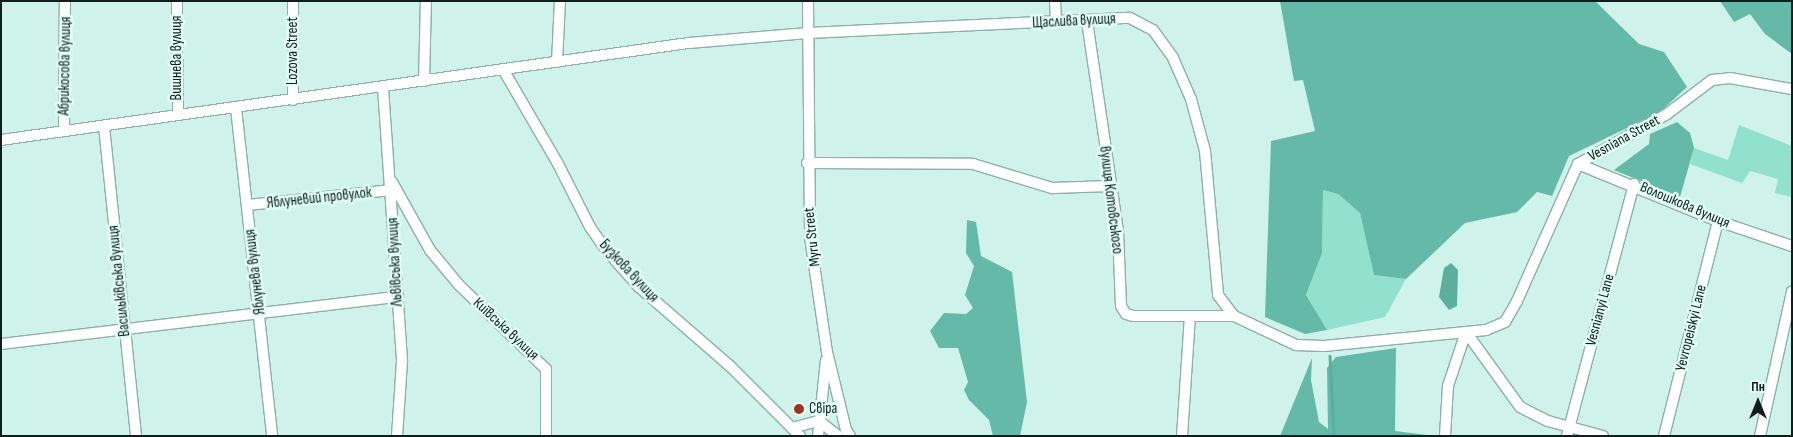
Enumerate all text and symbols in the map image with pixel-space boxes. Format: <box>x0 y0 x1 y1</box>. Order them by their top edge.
street label: Щаслива вулиця <box>1032 10 1116 32</box>
street label: Абрикосова вулиця <box>55 16 75 116</box>
street label: Вишнева вулиця <box>168 16 186 100</box>
street label: Lozova Street <box>284 17 302 85</box>
street label: Vesniana Street <box>1585 111 1663 165</box>
street label: вулиця Котовського <box>1095 145 1127 255</box>
street label: Волошкова вулиця <box>1637 178 1733 232</box>
street label: Яблуневий провулок <box>266 184 372 212</box>
street label: Myru Street <box>800 207 824 267</box>
street label: Львівська вулиця <box>384 217 406 307</box>
street label: Васильківська вулиця <box>104 224 134 338</box>
street label: Яблунева вулиця <box>241 228 269 316</box>
street label: Бузкова вулиця <box>595 236 663 306</box>
street label: Vesnianyi Lane <box>1582 272 1618 348</box>
street label: Yevropeiskyi Lane <box>1672 283 1710 373</box>
street label: Київська вулиця <box>469 294 543 364</box>
north arrow <box>1733 377 1783 427</box>
text: Пн <box>1751 378 1765 395</box>
place label: Свіра <box>809 400 837 418</box>
marker: Свіра <box>793 403 805 415</box>

